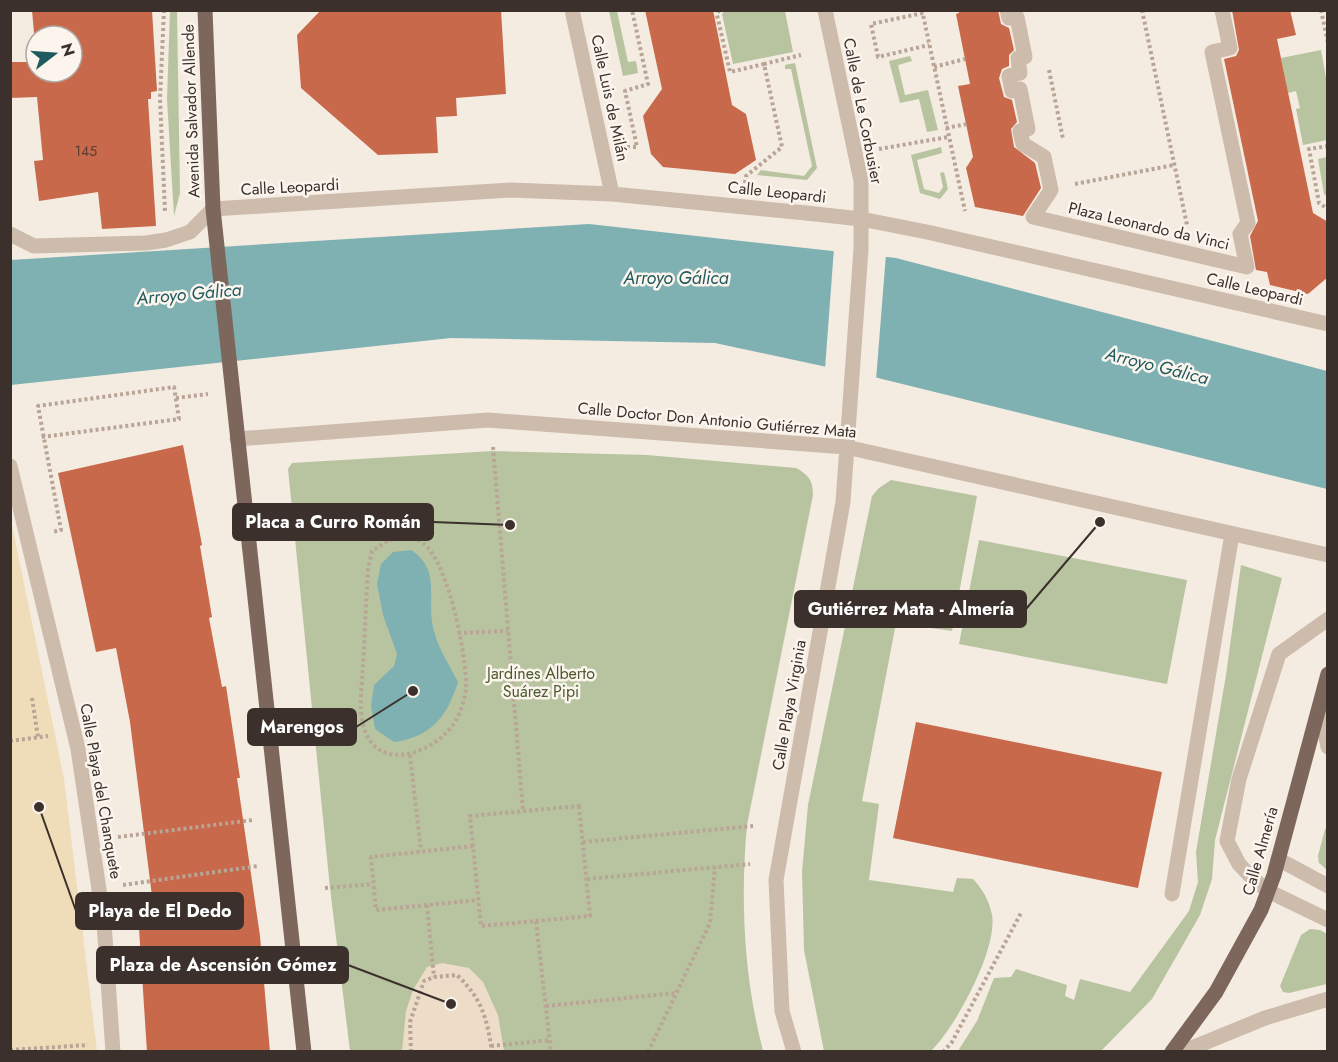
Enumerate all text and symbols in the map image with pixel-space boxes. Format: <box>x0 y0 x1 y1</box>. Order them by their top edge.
north arrow <box>24 24 84 84</box>
street label: Avenida Salvador Allende <box>176 24 206 198</box>
street label: Calle Luis de Milán <box>585 33 635 163</box>
street label: Calle de Le Corbusier <box>838 36 889 187</box>
text: N <box>55 40 81 59</box>
house number: 145 <box>75 141 97 161</box>
street label: Calle Leopardi <box>240 173 340 201</box>
street label: Calle Leopardi <box>727 175 827 209</box>
street label: Plaza Leonardo da Vinci <box>1066 196 1232 256</box>
water label: Arroyo Gálica <box>622 265 729 291</box>
street label: Calle Leopardi <box>1204 267 1306 311</box>
water label: Arroyo Gálica <box>134 276 243 312</box>
water label: Arroyo Gálica <box>1102 340 1211 391</box>
street label: Calle Doctor Don Antonio Gutiérrez Mata <box>577 396 857 444</box>
callout: Placa a Curro Román <box>233 504 433 540</box>
text: Placa a Curro Román <box>245 509 421 535</box>
callout: Gutiérrez Mata - Almería <box>795 591 1026 627</box>
text: Gutiérrez Mata - Almería <box>808 596 1014 622</box>
street label: Calle Playa Virginia <box>766 638 812 772</box>
park label: Jardínes Alberto Suárez Pipi <box>485 662 595 703</box>
street label: Calle Playa del Chanquete <box>74 701 128 881</box>
callout: Marengos <box>248 709 356 745</box>
text: Marengos <box>260 714 344 740</box>
street label: Calle Almería <box>1236 804 1284 898</box>
callout: Playa de El Dedo <box>76 893 243 929</box>
text: Playa de El Dedo <box>88 898 232 924</box>
callout: Plaza de Ascensión Gómez <box>97 947 348 983</box>
text: Plaza de Ascensión Gómez <box>109 952 337 978</box>

